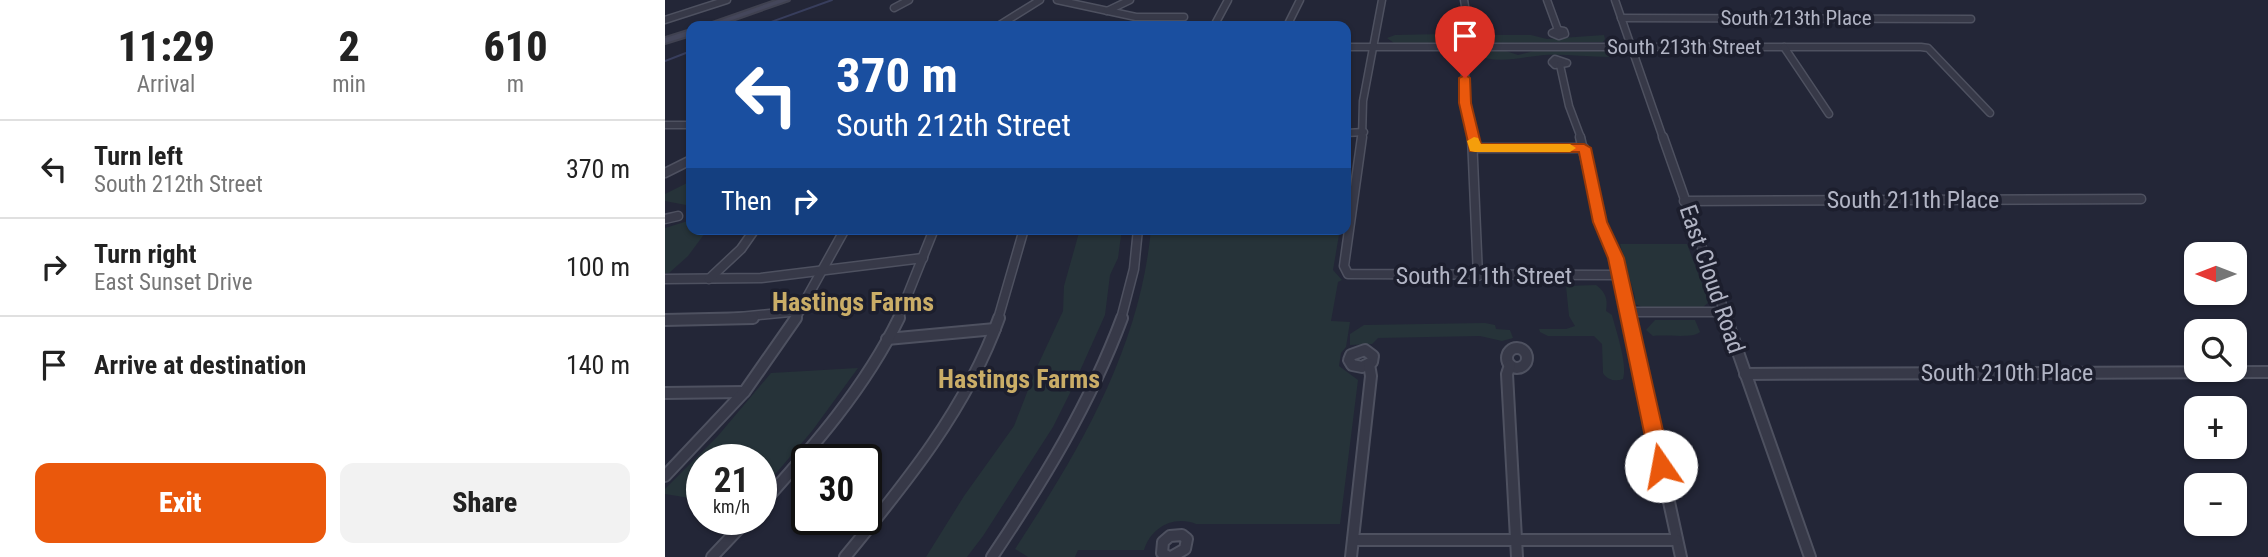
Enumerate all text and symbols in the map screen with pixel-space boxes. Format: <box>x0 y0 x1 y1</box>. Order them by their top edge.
pin <box>1435 6 1495 78</box>
street label: South 213th Place <box>1720 6 1872 30</box>
icon: arrive <box>1446 17 1484 55</box>
text: 11:29 <box>117 22 215 71</box>
text: 2 <box>338 22 360 71</box>
text: 610 <box>483 22 548 71</box>
street label: South 213th Street <box>1607 35 1761 59</box>
text: 370 m <box>836 47 958 104</box>
icon: left <box>721 49 812 140</box>
text: Arrival <box>137 71 195 98</box>
text: min <box>332 71 366 98</box>
text: m <box>507 71 524 98</box>
text: South 212th Street <box>836 106 1071 144</box>
text: Turn left <box>94 141 183 171</box>
icon: left <box>35 150 73 188</box>
text: 370 m <box>566 154 630 184</box>
text: South 212th Street <box>94 171 263 198</box>
icon: right <box>786 182 824 220</box>
text: Then <box>721 186 772 216</box>
street label: South 211th Place <box>1827 186 1999 214</box>
street label: East Cloud Road <box>1673 201 1751 357</box>
text: Turn right <box>94 239 196 269</box>
north arrow <box>2184 242 2247 304</box>
map controls <box>2184 242 2247 536</box>
icon: right <box>35 248 73 286</box>
text: 100 m <box>566 252 630 282</box>
street label: South 211th Street <box>1396 262 1572 290</box>
text: East Sunset Drive <box>94 269 252 296</box>
district label: Hastings Farms <box>772 287 934 317</box>
button: search <box>2184 319 2247 382</box>
icon: arrive <box>35 346 73 384</box>
text: Arrive at destination <box>94 350 306 380</box>
text: 140 m <box>566 350 630 380</box>
street label: South 210th Place <box>1921 359 2093 387</box>
district label: Hastings Farms <box>938 364 1100 394</box>
button: + <box>2184 396 2247 459</box>
position arrow <box>1624 429 1698 503</box>
speed limit sign: 30 <box>791 444 882 535</box>
text: 21 <box>714 460 749 501</box>
button: Exit <box>35 463 326 543</box>
button: Share <box>340 463 630 543</box>
button: − <box>2184 473 2247 536</box>
text: km/h <box>713 496 750 517</box>

